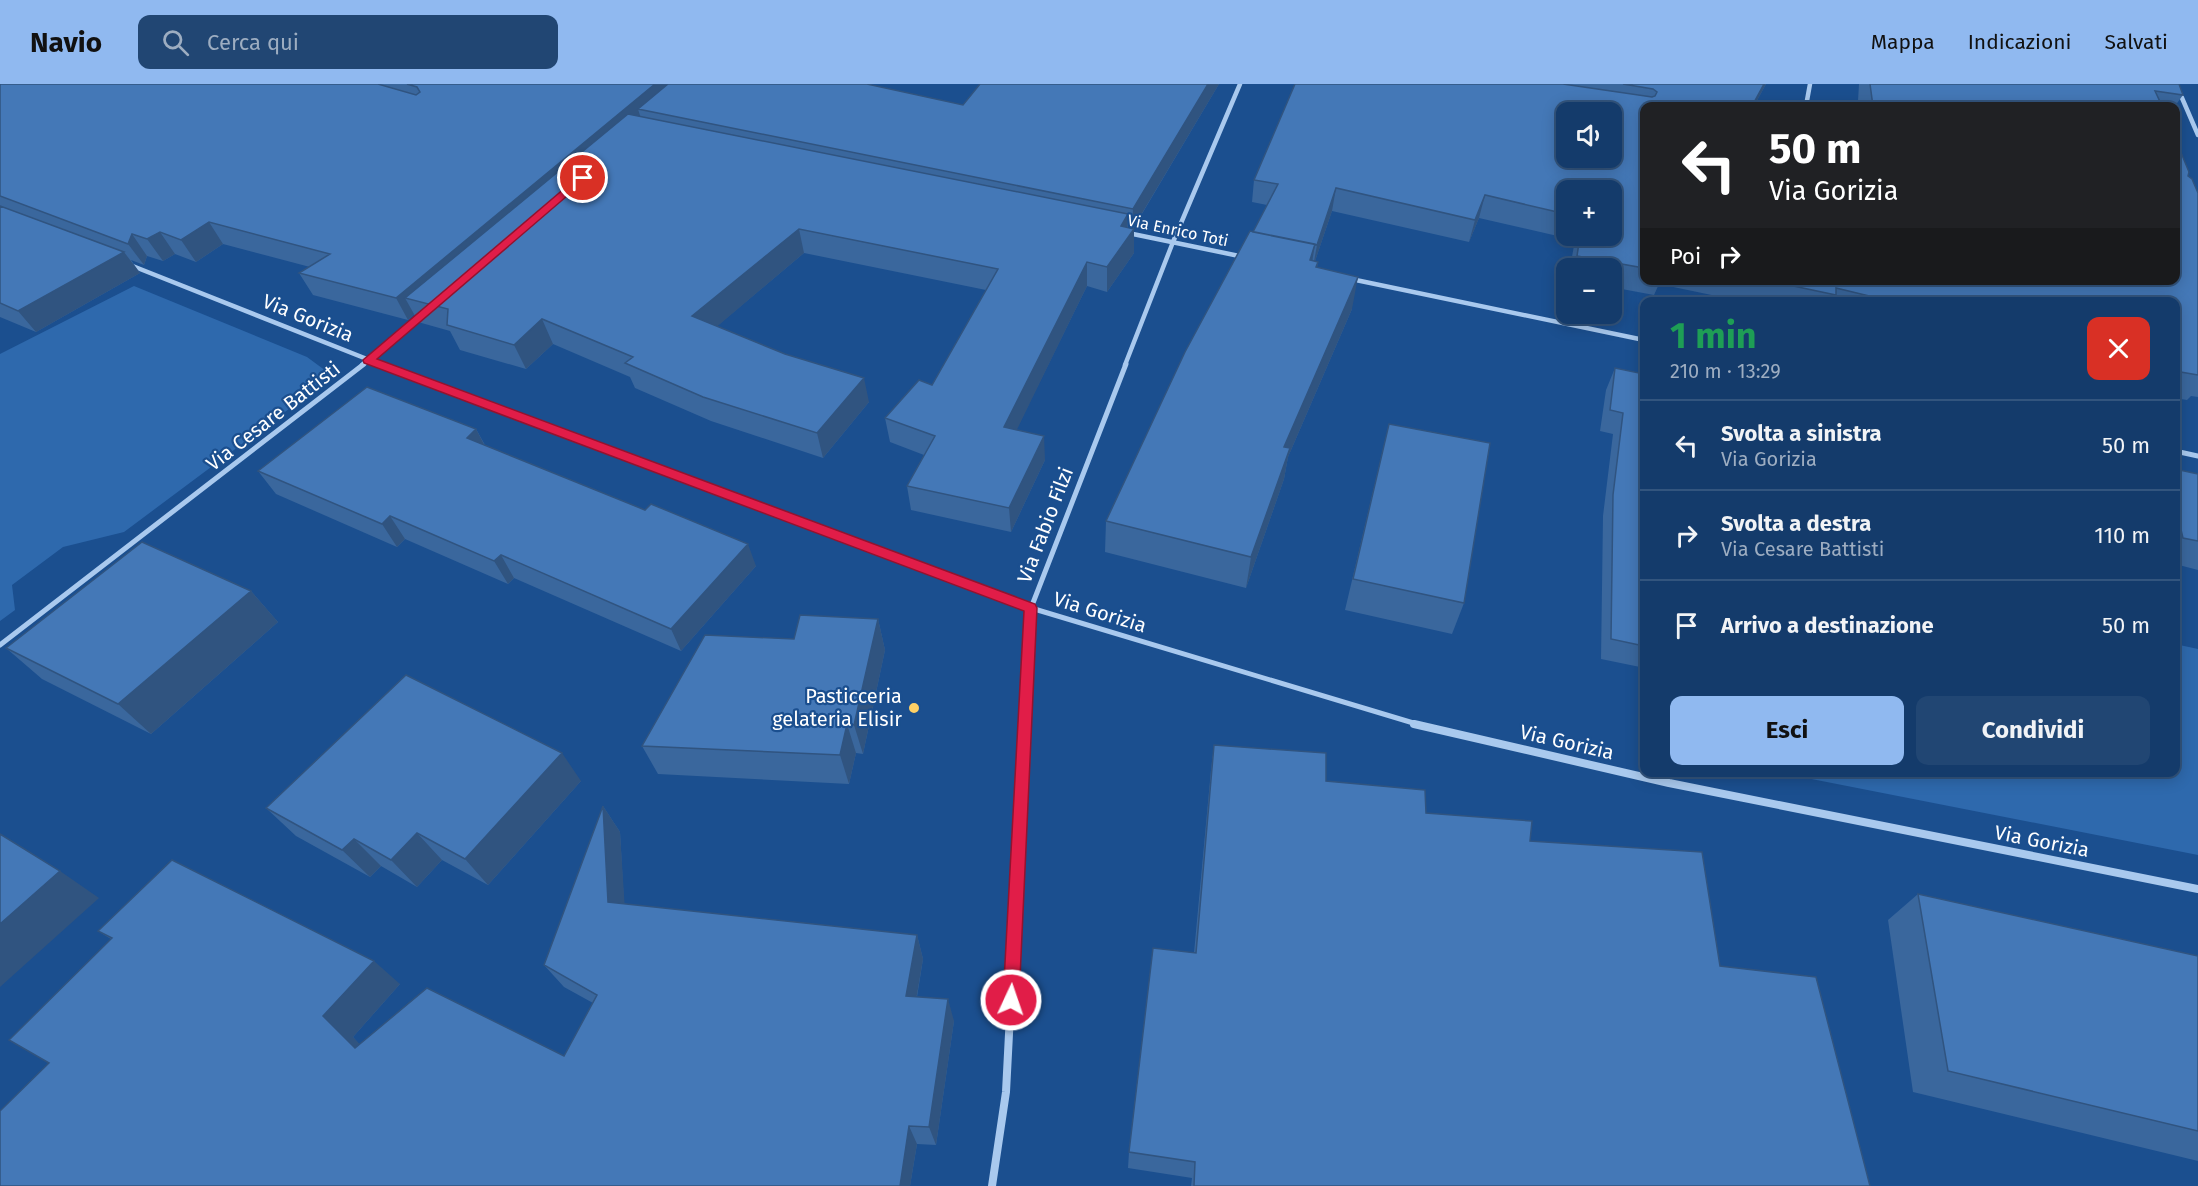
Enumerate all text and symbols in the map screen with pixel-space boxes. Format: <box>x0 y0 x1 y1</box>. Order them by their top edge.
search box <box>138 15 558 69</box>
text: Navio <box>30 26 102 59</box>
icon: search <box>159 26 192 59</box>
text: Cerca qui <box>207 29 299 56</box>
text: Mappa <box>1871 29 1935 55</box>
text: Indicazioni <box>1968 29 2071 55</box>
text: Salvati <box>2104 29 2168 55</box>
map controls <box>1556 102 1622 324</box>
button: sound <box>1556 102 1622 168</box>
text: 50 m <box>1769 124 1862 174</box>
icon: left <box>1670 126 1748 204</box>
pin <box>557 152 608 203</box>
icon: arrive <box>566 161 599 194</box>
text: Via Gorizia <box>1769 175 1898 207</box>
button: + <box>1556 180 1622 246</box>
street label: Via Enrico Toti <box>1126 211 1230 250</box>
icon: right <box>1713 240 1746 273</box>
text: Poi <box>1670 243 1701 270</box>
button: − <box>1556 258 1622 324</box>
street label: Via Gorizia <box>259 289 357 347</box>
text: 1 min <box>1670 314 1757 358</box>
button: close <box>2087 317 2150 380</box>
street label: Via Cesare Battisti <box>201 356 345 476</box>
text: 210 m · 13:29 <box>1670 359 1781 383</box>
text: Svolta a sinistra <box>1721 420 1882 447</box>
icon: left <box>1670 429 1703 462</box>
text: 50 m <box>2102 432 2150 459</box>
text: Via Gorizia <box>1721 447 1817 471</box>
street label: Via Fabio Filzi <box>1012 464 1078 586</box>
text: Svolta a destra <box>1721 510 1871 537</box>
icon: right <box>1670 519 1703 552</box>
text: 110 m <box>2094 522 2150 549</box>
text: Via Cesare Battisti <box>1721 537 1884 561</box>
street label: Via Gorizia <box>1051 587 1149 637</box>
icon: arrive <box>1670 609 1703 642</box>
text: Arrivo a destinazione <box>1721 612 1934 639</box>
text: 50 m <box>2102 612 2150 639</box>
place label: Pasticceria gelateria Elisir <box>772 684 902 731</box>
button: Esci <box>1670 696 1904 765</box>
button: Condividi <box>1916 696 2150 765</box>
marker: Pasticceria gelateria Elisir <box>907 701 921 715</box>
street label: Via Gorizia <box>1518 720 1616 764</box>
street label: Via Gorizia <box>1993 820 2091 862</box>
position arrow <box>979 968 1043 1032</box>

